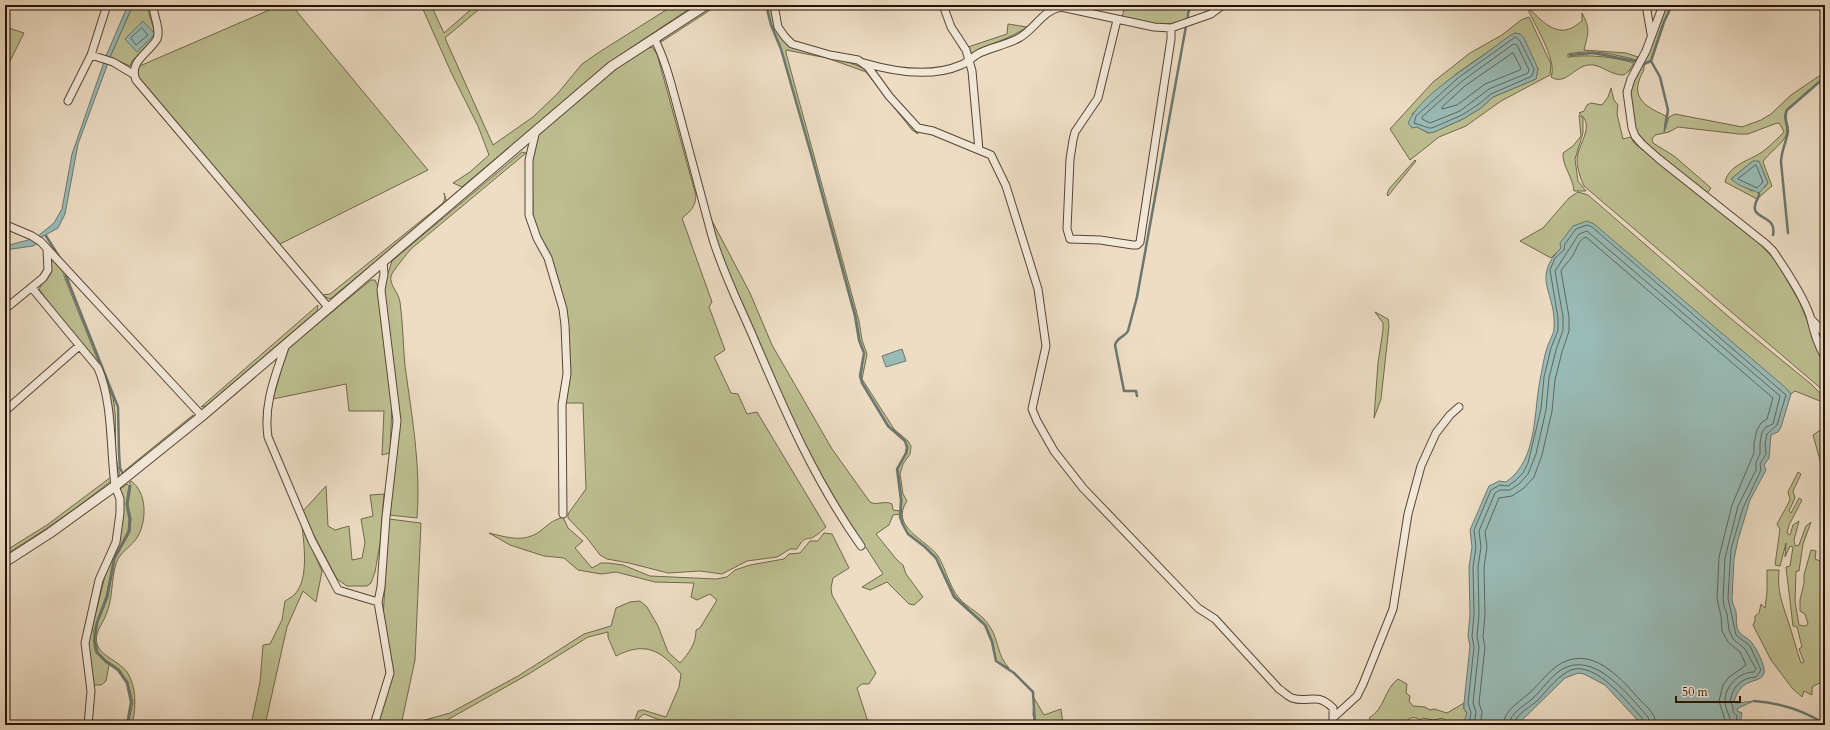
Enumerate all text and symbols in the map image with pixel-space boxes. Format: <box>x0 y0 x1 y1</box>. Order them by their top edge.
scale bar <box>1676 678 1740 704</box>
text: 50 m <box>1682 684 1709 700</box>

